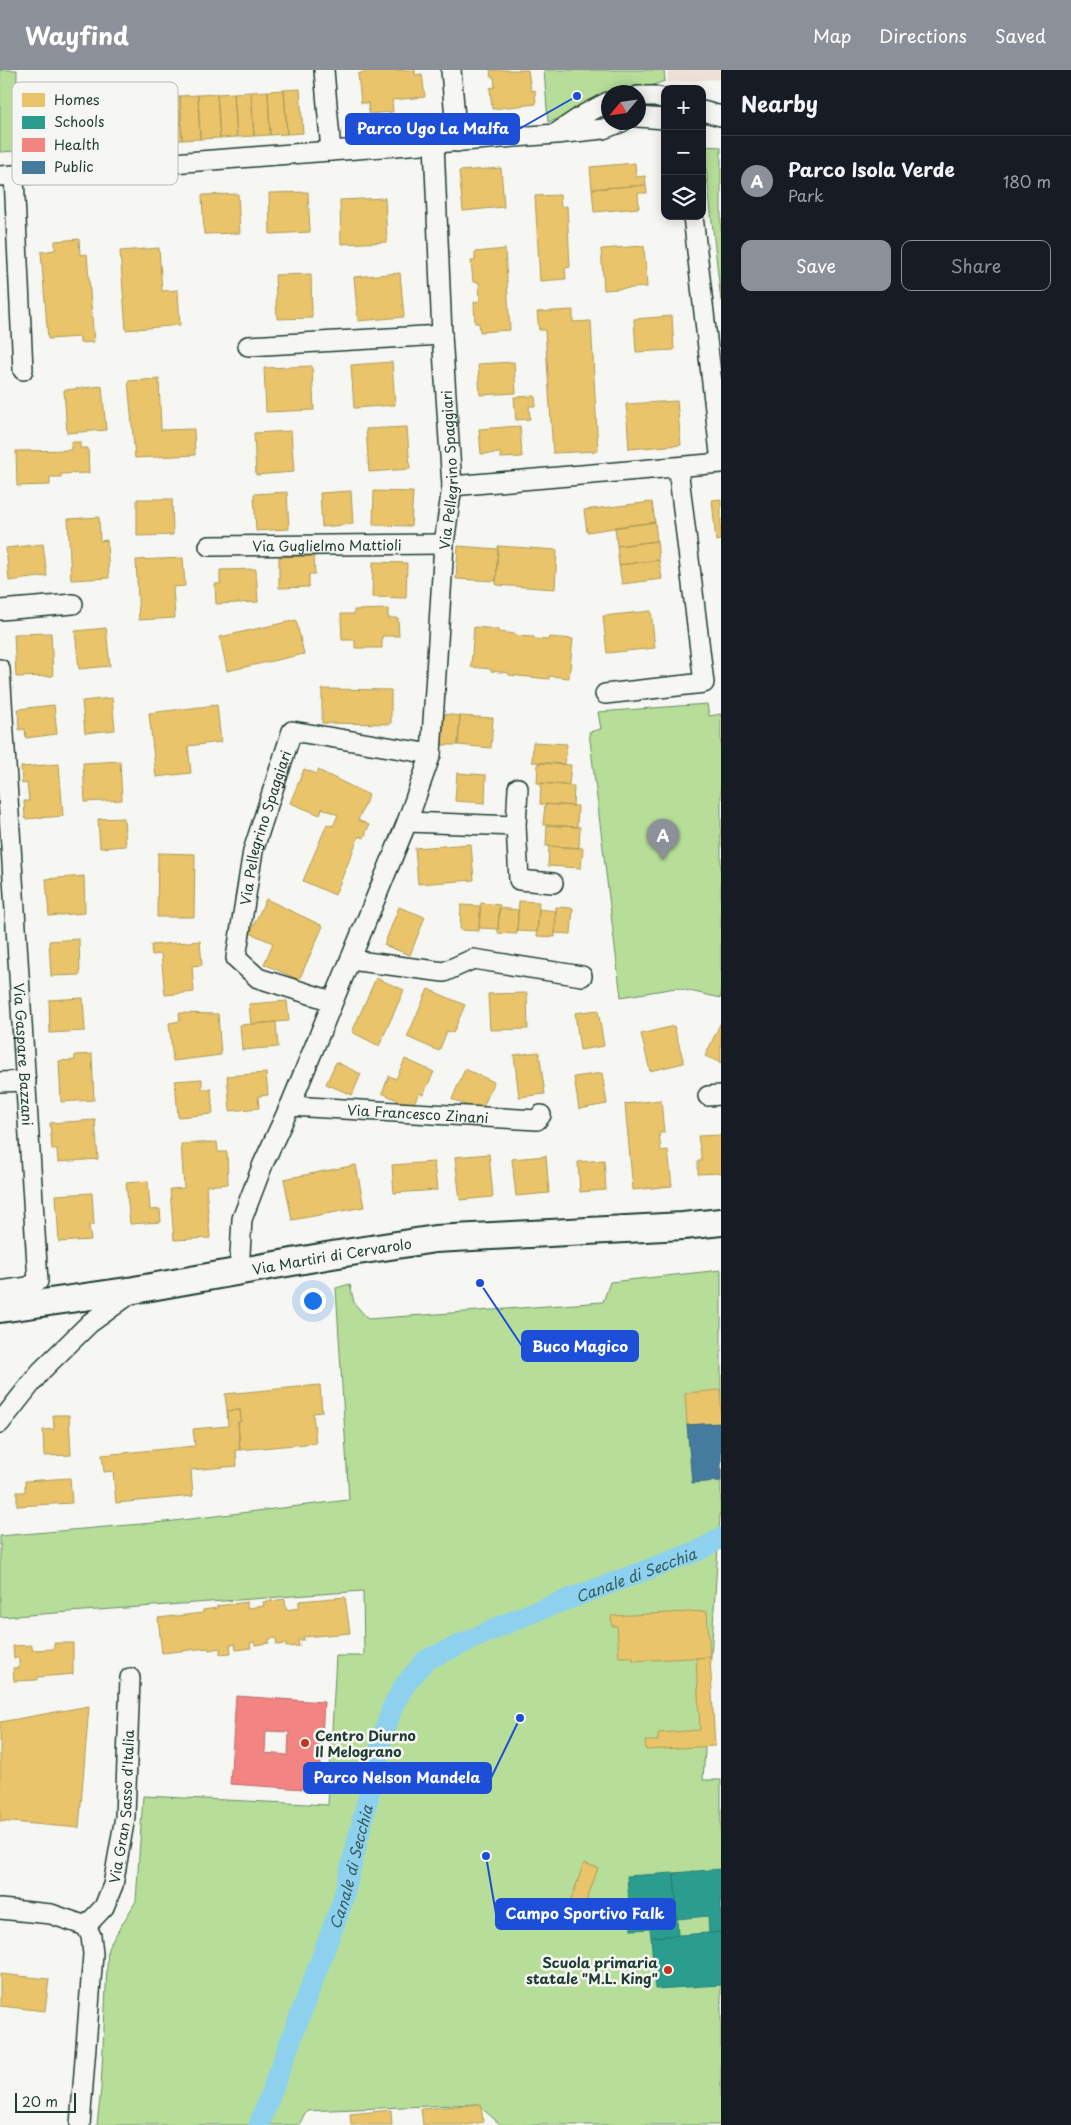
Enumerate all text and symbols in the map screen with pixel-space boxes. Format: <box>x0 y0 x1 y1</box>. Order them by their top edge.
text: Wayfind <box>25 17 129 53</box>
text: Map <box>813 22 851 49</box>
text: Directions <box>879 22 967 49</box>
text: Saved <box>995 22 1046 49</box>
legend <box>12 82 178 185</box>
north arrow <box>601 85 646 130</box>
map controls <box>661 85 706 220</box>
button: + <box>661 85 706 130</box>
text: Nearby <box>741 87 818 119</box>
text: Homes <box>54 89 100 110</box>
text: Schools <box>54 111 104 132</box>
callout: Parco Ugo La Malfa <box>346 114 519 144</box>
text: Parco Ugo La Malfa <box>357 116 509 139</box>
button: − <box>661 130 706 175</box>
text: Health <box>54 134 100 155</box>
text: Parco Isola Verde <box>788 155 955 183</box>
text: Public <box>54 156 94 177</box>
text: A <box>751 169 763 193</box>
text: 180 m <box>1003 169 1051 193</box>
button: layers <box>661 175 706 220</box>
text: Park <box>788 183 824 207</box>
button: Save <box>741 240 891 291</box>
button: Share <box>901 240 1051 291</box>
street label: Via Pellegrino Spaggiari <box>433 389 463 550</box>
street label: Via Guglielmo Mattioli <box>252 534 402 556</box>
street label: Via Pellegrino Spaggiari <box>234 747 296 907</box>
pin: A <box>647 819 679 860</box>
street label: Via Gaspare Bazzani <box>9 982 39 1126</box>
street label: Via Francesco Zinani <box>347 1099 489 1128</box>
street label: Via Martiri di Cervarolo <box>250 1232 413 1279</box>
your location <box>300 1288 326 1314</box>
callout: Buco Magico <box>522 1331 638 1361</box>
text: Buco Magico <box>532 1334 628 1357</box>
water label: Canale di Secchia <box>572 1541 700 1607</box>
place label: Centro Diurno Il Melograno <box>315 1725 416 1762</box>
street label: Via Gran Sasso d'Italia <box>103 1729 139 1885</box>
marker: Centro Diurno Il Melograno <box>299 1737 311 1749</box>
callout: Parco Nelson Mandela <box>304 1763 491 1793</box>
text: Parco Nelson Mandela <box>313 1765 481 1788</box>
water label: Canale di Secchia <box>322 1802 378 1932</box>
callout: Campo Sportivo Falk <box>496 1899 675 1929</box>
text: Campo Sportivo Falk <box>505 1901 665 1924</box>
place label: Scuola primaria statale "M.L. King" <box>526 1952 658 1989</box>
marker: Scuola primaria statale "M.L. King" <box>662 1964 674 1976</box>
scale bar <box>15 2090 76 2113</box>
text: 20 m <box>22 2091 58 2112</box>

